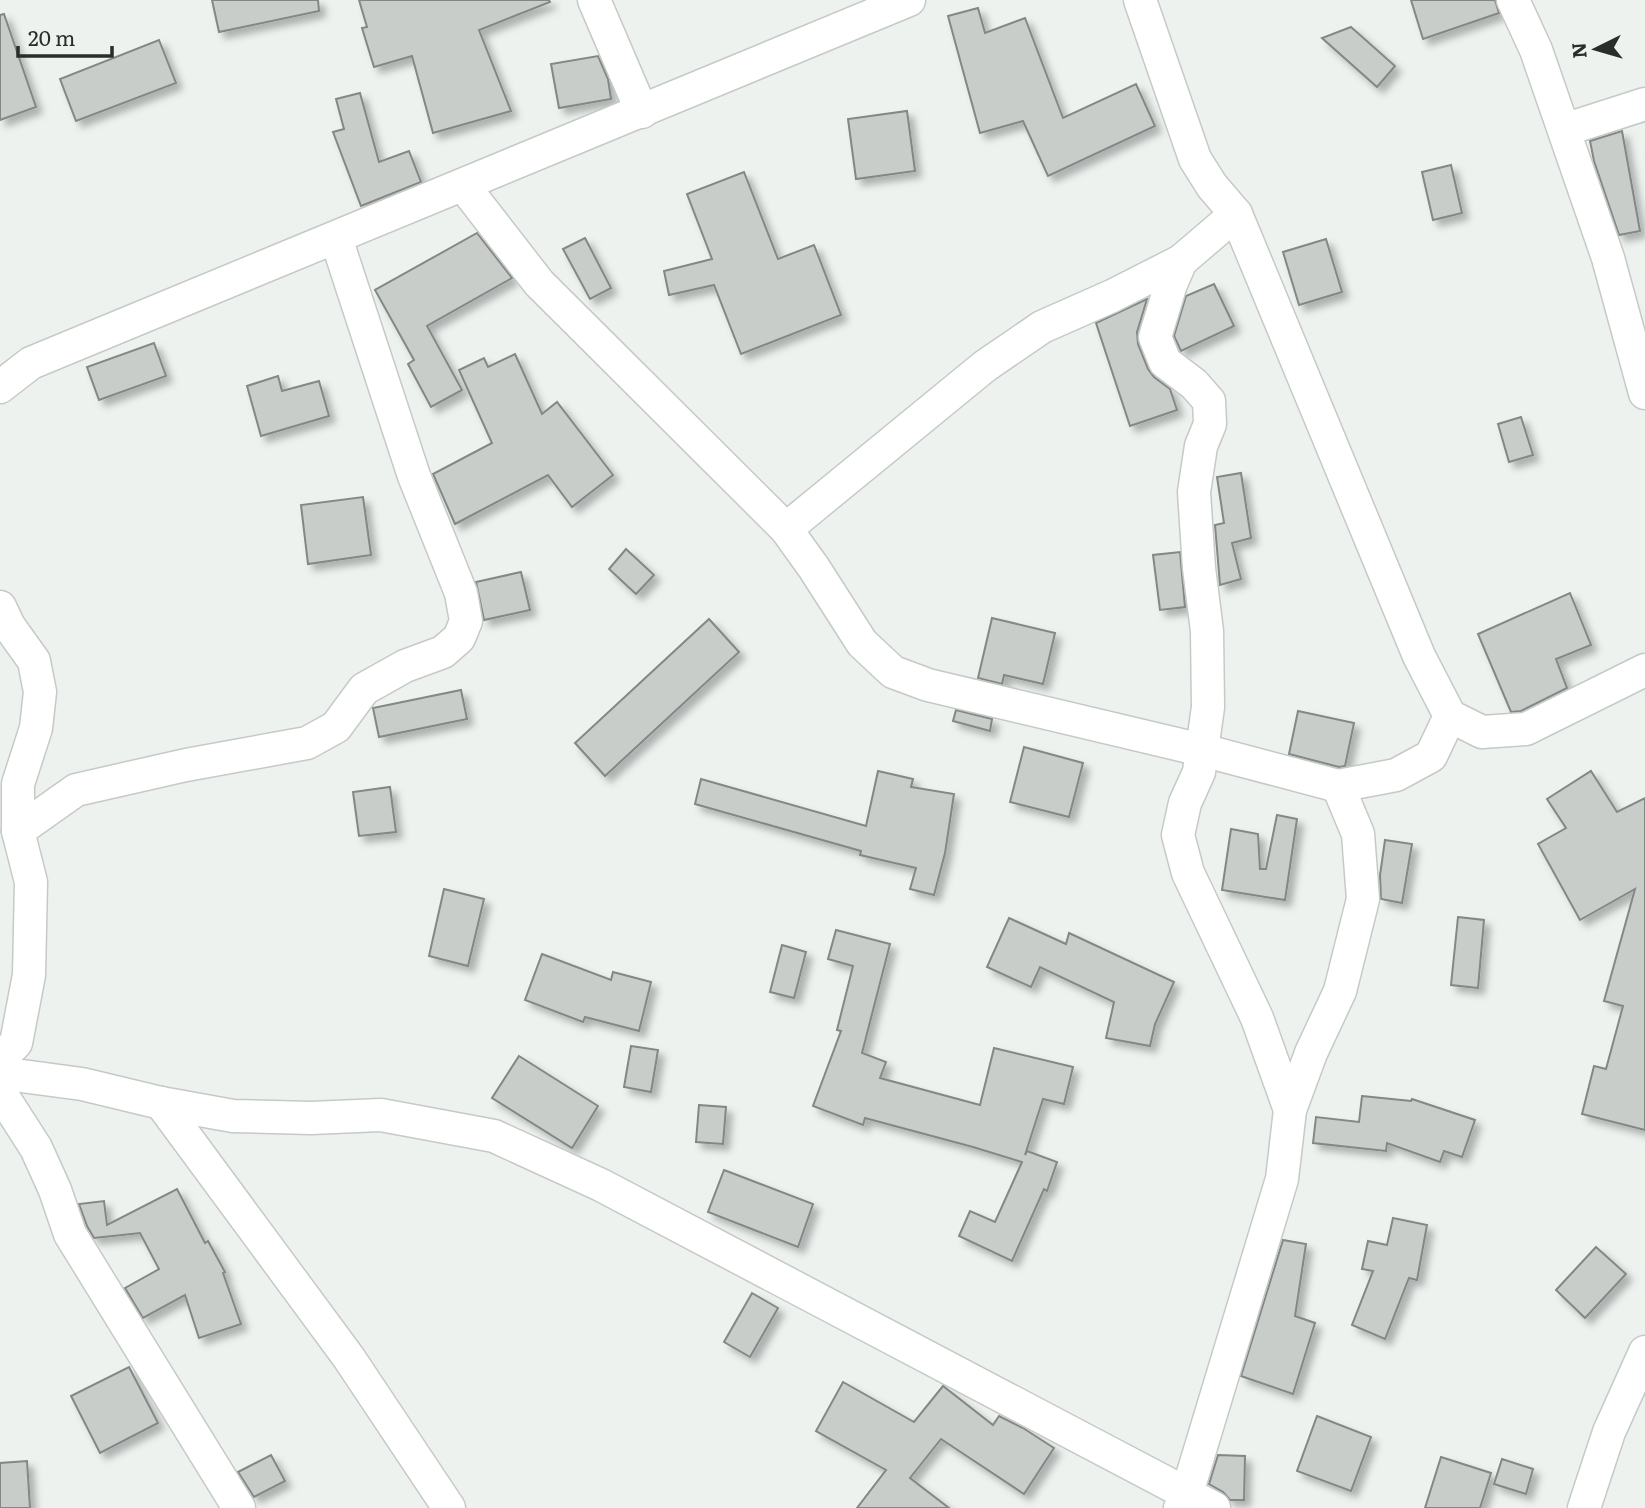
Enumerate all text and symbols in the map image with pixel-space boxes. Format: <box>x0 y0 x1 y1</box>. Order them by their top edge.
scale bar <box>18 14 112 58</box>
north arrow <box>1561 14 1631 84</box>
text: 20 m <box>28 21 75 52</box>
text: N <box>1563 41 1593 60</box>

